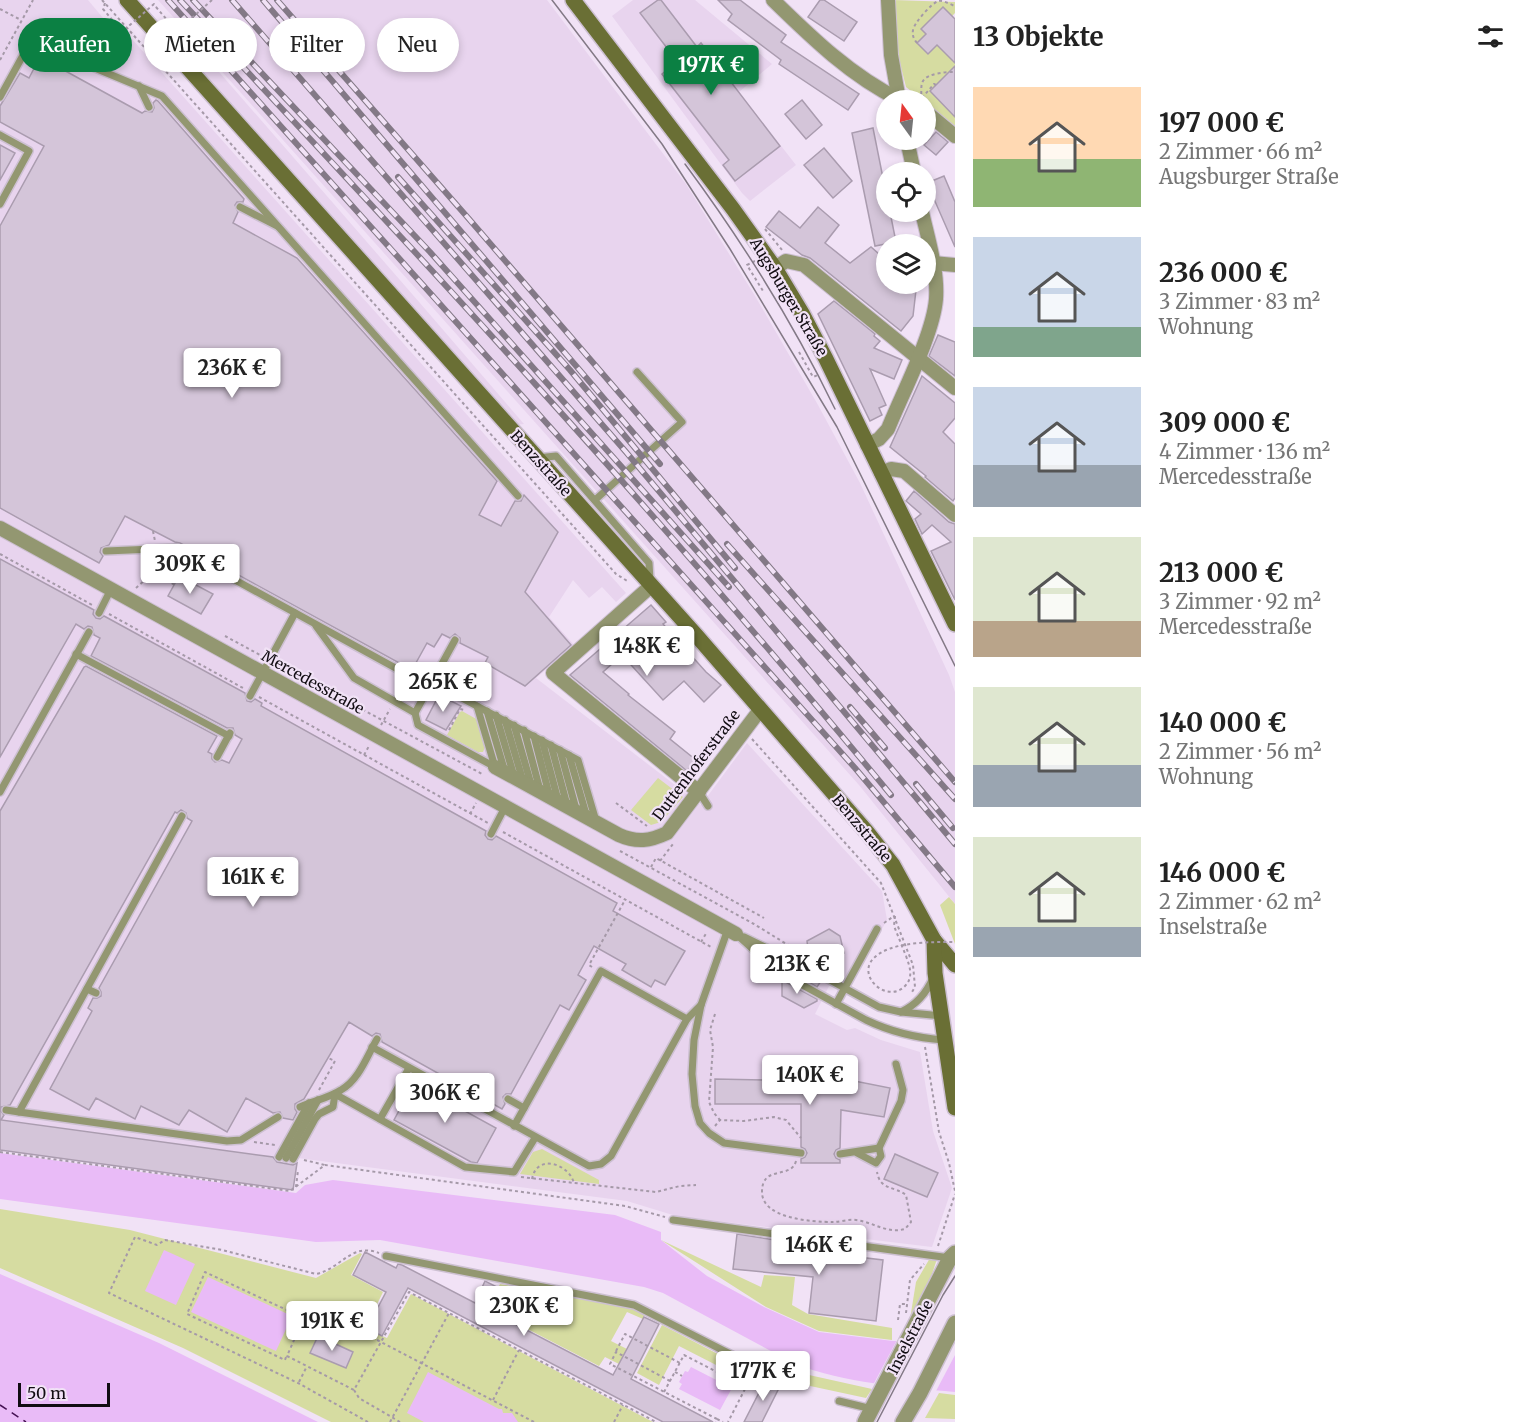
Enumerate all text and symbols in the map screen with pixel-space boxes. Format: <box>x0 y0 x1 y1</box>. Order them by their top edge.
chip: Kaufen <box>18 18 132 72</box>
chip: Mieten <box>144 18 257 72</box>
chip: Filter <box>269 18 365 72</box>
chip: Neu <box>377 18 459 72</box>
text: 13 Objekte <box>973 20 1104 53</box>
icon: filters <box>1474 20 1507 53</box>
pin: 197K € <box>662 45 760 96</box>
text: 197K € <box>678 52 744 77</box>
north arrow <box>876 90 936 150</box>
map controls <box>876 90 936 294</box>
text: 197 000 € <box>1159 106 1284 139</box>
icon: home <box>1021 111 1093 183</box>
text: 2 Zimmer · 66 m² <box>1159 139 1322 164</box>
button: locate <box>876 162 936 222</box>
text: Augsburger Straße <box>1159 164 1339 189</box>
street label: Augsburger Straße <box>746 234 832 360</box>
button: layers <box>876 234 936 294</box>
text: 236 000 € <box>1159 256 1288 289</box>
icon: home <box>1021 261 1093 333</box>
text: 3 Zimmer · 83 m² <box>1159 289 1320 314</box>
text: Wohnung <box>1159 314 1253 339</box>
pin: 236K € <box>183 348 281 399</box>
text: 236K € <box>198 355 266 380</box>
text: 309 000 € <box>1159 406 1290 439</box>
icon: home <box>1021 411 1093 483</box>
street label: Benzstraße <box>506 426 576 500</box>
text: 4 Zimmer · 136 m² <box>1159 439 1330 464</box>
text: Mercedesstraße <box>1159 464 1312 489</box>
pin: 309K € <box>141 544 239 595</box>
text: 309K € <box>155 551 225 576</box>
text: 213 000 € <box>1159 556 1284 589</box>
icon: home <box>1021 561 1093 633</box>
text: 3 Zimmer · 92 m² <box>1159 589 1321 614</box>
text: Mercedesstraße <box>1159 614 1312 639</box>
pin: 148K € <box>598 626 696 677</box>
text: 148K € <box>613 633 681 658</box>
street label: Mercedesstraße <box>258 646 368 718</box>
pin: 265K € <box>394 662 492 713</box>
text: 265K € <box>409 669 477 694</box>
street label: Duttenhoferstraße <box>648 706 744 824</box>
text: 140 000 € <box>1159 706 1287 739</box>
icon: home <box>1021 711 1093 783</box>
text: 2 Zimmer · 56 m² <box>1159 739 1321 764</box>
text: Wohnung <box>1159 764 1253 789</box>
street label: Benzstraße <box>828 790 896 866</box>
text: 146 000 € <box>1159 856 1286 889</box>
pin: 161K € <box>204 857 302 908</box>
icon: home <box>1021 861 1093 933</box>
text: 161K € <box>221 864 285 889</box>
text: 2 Zimmer · 62 m² <box>1159 889 1321 914</box>
text: Inselstraße <box>1159 914 1267 939</box>
pin: 213K € <box>748 944 846 995</box>
text: 213K € <box>764 951 830 976</box>
pin: 140K € <box>761 1055 859 1106</box>
text: 140K € <box>776 1062 844 1087</box>
pin: 306K € <box>396 1073 494 1124</box>
text: 306K € <box>410 1080 480 1105</box>
pin: 146K € <box>770 1225 868 1276</box>
text: 146K € <box>785 1232 853 1257</box>
pin: 230K € <box>475 1286 573 1337</box>
text: 230K € <box>489 1293 559 1318</box>
street label: Inselstraße <box>883 1296 937 1377</box>
pin: 191K € <box>283 1301 381 1352</box>
text: 191K € <box>300 1308 364 1333</box>
pin: 177K € <box>714 1351 812 1402</box>
text: 177K € <box>730 1358 796 1383</box>
scale bar <box>18 1380 110 1408</box>
text: 50 m <box>27 1383 66 1403</box>

